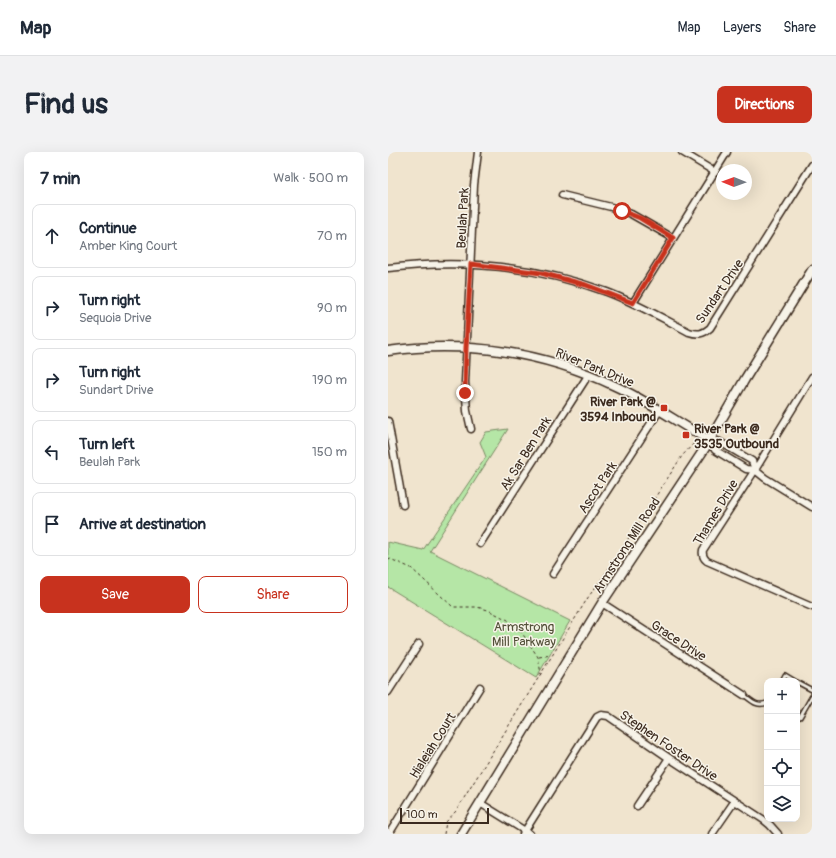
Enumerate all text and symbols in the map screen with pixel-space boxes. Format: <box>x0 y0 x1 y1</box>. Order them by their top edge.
text: Map <box>20 16 51 40</box>
text: Map <box>678 19 701 36</box>
text: Layers <box>723 19 761 36</box>
text: Share <box>783 19 816 36</box>
button: Directions <box>717 86 812 123</box>
text: Find us <box>24 87 108 122</box>
north arrow <box>716 164 752 200</box>
text: 7 min <box>40 168 80 189</box>
text: Walk · 500 m <box>273 170 348 186</box>
street label: Beulah Park <box>453 187 473 249</box>
route start <box>613 202 631 220</box>
text: Continue <box>79 219 137 238</box>
icon: ahead <box>41 225 63 247</box>
text: 70 m <box>317 228 347 244</box>
text: Amber King Court <box>79 238 177 254</box>
street label: Sundart Drive <box>692 256 748 327</box>
text: Turn right <box>79 291 140 310</box>
icon: right <box>41 297 63 319</box>
text: 90 m <box>317 300 347 316</box>
text: Sequoia Drive <box>79 310 152 326</box>
street label: River Park Drive <box>553 345 637 391</box>
text: Turn right <box>79 363 140 382</box>
icon: right <box>41 369 63 391</box>
text: 190 m <box>312 372 347 388</box>
text: Sundart Drive <box>79 382 153 398</box>
route end <box>456 384 474 402</box>
place label: River Park @ 3594 Inbound <box>580 394 656 425</box>
marker: River Park @ 3594 Inbound <box>659 403 669 413</box>
street label: Ak Sar Ben Park <box>497 413 555 493</box>
place label: River Park @ 3535 Outbound <box>694 421 779 452</box>
marker: River Park @ 3535 Outbound <box>681 430 691 440</box>
text: Turn left <box>79 435 135 454</box>
icon: left <box>41 441 63 463</box>
text: 150 m <box>312 444 347 460</box>
text: Beulah Park <box>79 454 140 470</box>
street label: Ascot Park <box>575 458 621 516</box>
street label: Thames Drive <box>690 476 742 548</box>
street label: Armstrong Mill Road <box>590 495 664 596</box>
icon: arrive <box>41 513 63 535</box>
text: Arrive at destination <box>79 515 206 534</box>
button: Save <box>40 576 190 613</box>
button: Share <box>198 576 348 613</box>
street label: Grace Drive <box>648 617 710 665</box>
park label: Armstrong Mill Parkway <box>492 619 556 650</box>
map controls <box>764 678 800 822</box>
button: + <box>764 678 800 714</box>
street label: Stephen Foster Drive <box>616 707 721 785</box>
street label: Hialeiah Court <box>406 709 460 781</box>
button: − <box>764 714 800 750</box>
button: locate <box>764 750 800 786</box>
button: layers <box>764 786 800 822</box>
scale bar <box>400 806 489 825</box>
text: 100 m <box>406 808 437 821</box>

